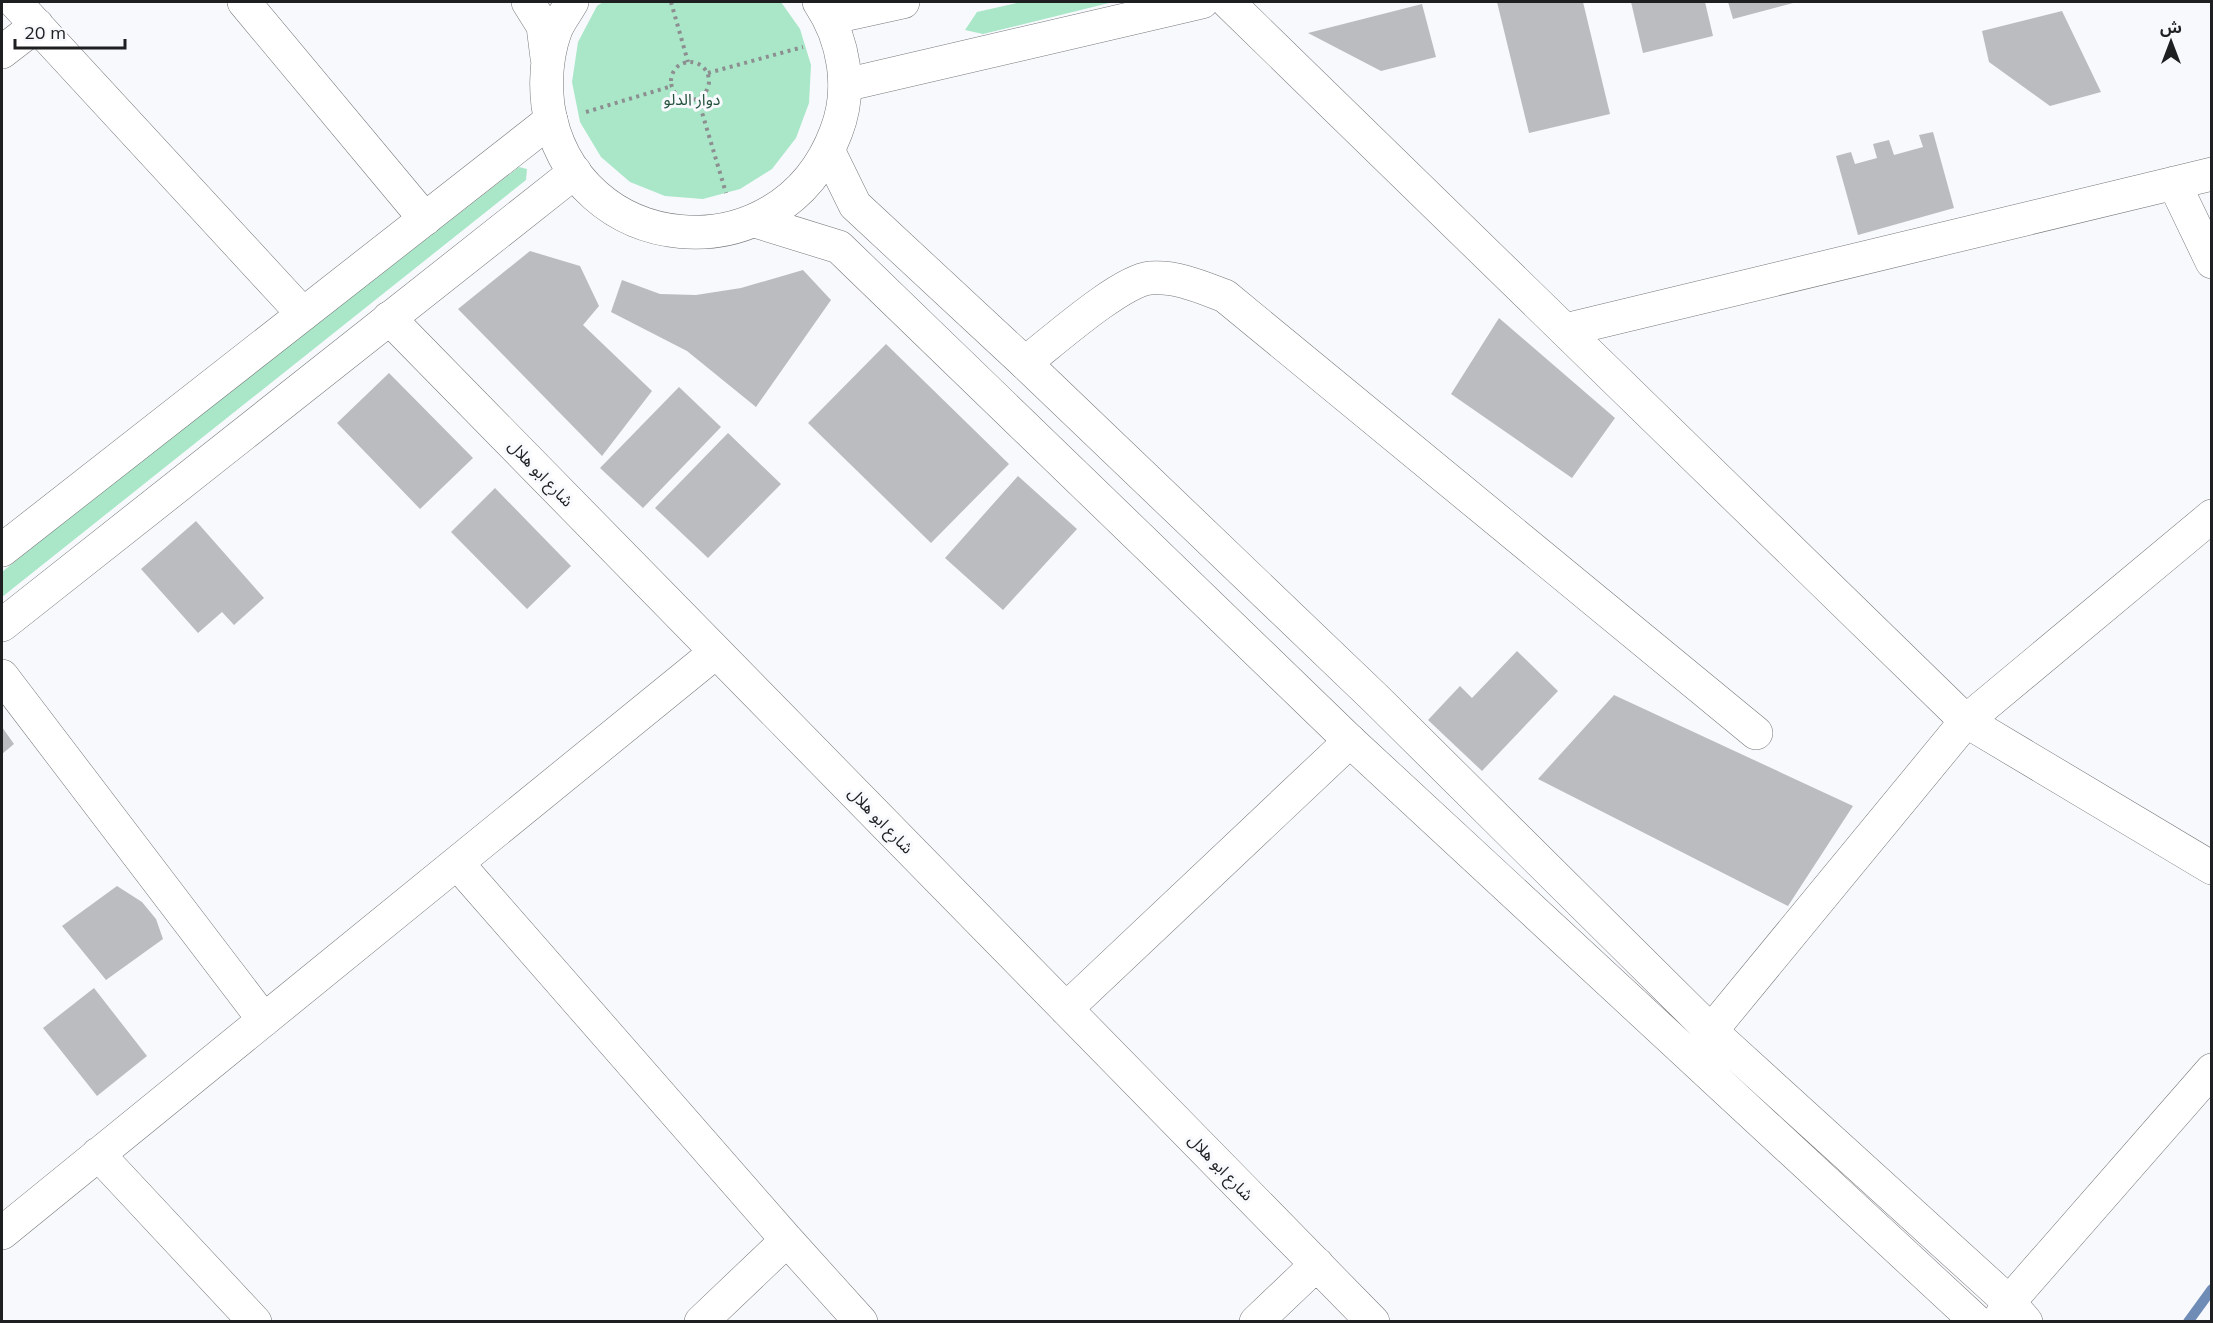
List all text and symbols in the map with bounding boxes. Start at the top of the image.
scale bar [15,12,124,50]
north arrow [2141,12,2201,72]
text: ش [2160,17,2182,37]
text: 20 m [24,21,66,44]
park label: دوار الدلو [664,89,720,109]
street label: شارع ابو هلال [502,435,578,513]
street label: شارع ابو هلال [842,782,918,860]
street label: شارع ابو هلال [1182,1129,1258,1207]

